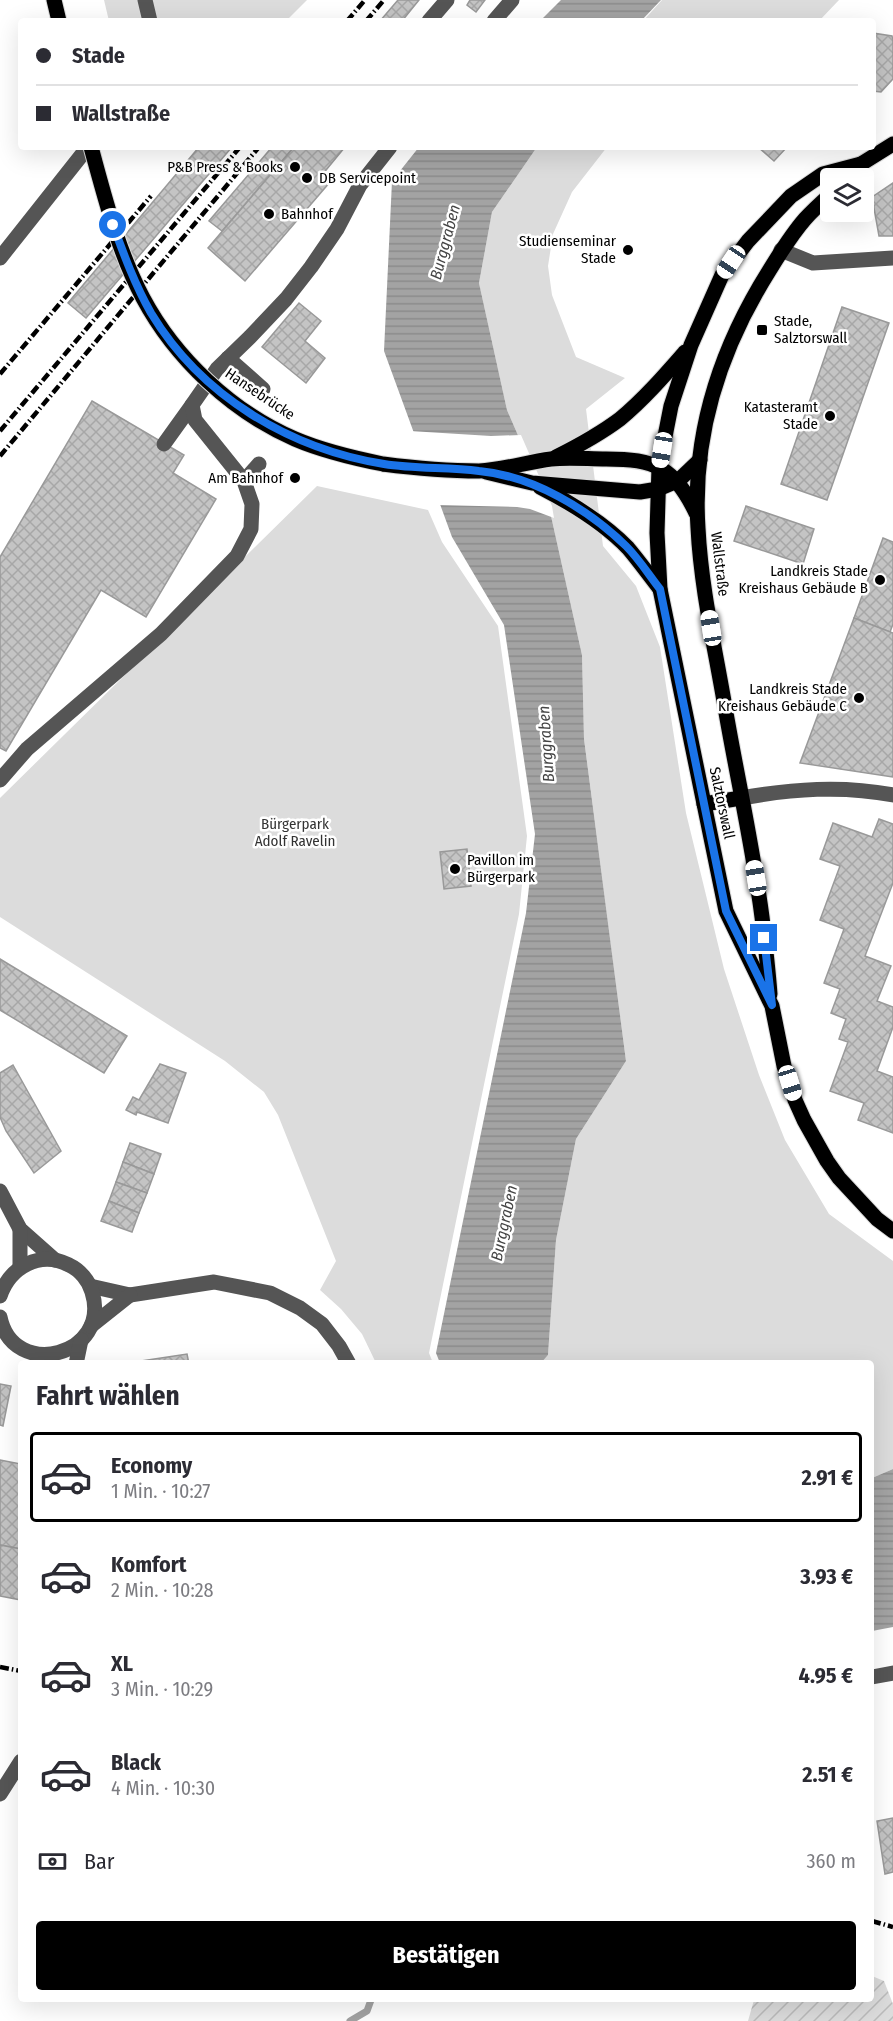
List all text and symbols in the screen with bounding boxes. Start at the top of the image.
text: Stade [72,42,125,69]
text: Wallstraße [72,100,170,127]
place label: P&B Press & Books [167,158,283,176]
marker: P&B Press & Books [288,160,302,174]
map controls [820,168,874,222]
button: layers [820,168,874,222]
place label: DB Servicepoint [319,169,416,187]
marker: DB Servicepoint [300,171,314,185]
water label: Burggraben [426,203,464,281]
place label: Bahnhof [281,205,334,223]
marker: Bahnhof [262,207,276,221]
route start [99,211,126,238]
place label: Studienseminar Stade [519,232,617,267]
car [713,242,749,282]
marker: Studienseminar Stade [621,243,635,257]
place label: Stade, Salztorswall [774,312,847,347]
marker: Stade, Salztorswall [755,323,769,337]
street label: Hansebrücke [222,364,298,424]
place label: Katasteramt Stade [744,398,818,433]
marker: Katasteramt Stade [823,409,837,423]
car [650,431,674,469]
place label: Am Bahnhof [208,469,284,487]
marker: Am Bahnhof [288,471,302,485]
street label: Wallstraße [707,531,733,597]
place label: Landkreis Stade Kreishaus Gebäude B [738,562,868,597]
marker: Landkreis Stade Kreishaus Gebäude B [873,573,887,587]
car [699,609,723,647]
place label: Landkreis Stade Kreishaus Gebäude C [718,680,847,715]
marker: Landkreis Stade Kreishaus Gebäude C [852,691,866,705]
water label: Burggraben [534,705,558,783]
street label: Salztorswall [706,765,738,841]
park label: Bürgerpark Adolf Ravelin [255,815,335,850]
place label: Pavillon im Bürgerpark [467,851,535,886]
car [744,859,768,897]
marker: Pavillon im Bürgerpark [448,862,462,876]
route end [750,924,777,951]
car [776,1063,804,1103]
water label: Burggraben [487,1184,521,1262]
text: Fahrt wählen [36,1380,180,1412]
icon: car [39,1450,93,1504]
text: Economy [111,1452,192,1479]
text: 2.91 € [802,1464,853,1491]
text: 1 Min. · 10:27 [111,1479,210,1503]
icon: car [39,1549,93,1603]
text: Komfort [111,1551,186,1578]
text: 3.93 € [800,1563,853,1590]
text: 2 Min. · 10:28 [111,1578,213,1602]
icon: car [39,1648,93,1702]
text: XL [111,1650,133,1677]
text: 4.95 € [799,1662,853,1689]
text: 3 Min. · 10:29 [111,1677,213,1701]
icon: car [39,1747,93,1801]
text: Black [111,1749,161,1776]
text: 2.51 € [802,1761,853,1788]
text: 4 Min. · 10:30 [111,1776,215,1800]
icon: cash [36,1845,69,1878]
text: Bar [84,1848,115,1875]
text: 360 m [807,1849,856,1873]
button: Bestätigen [36,1921,856,1990]

